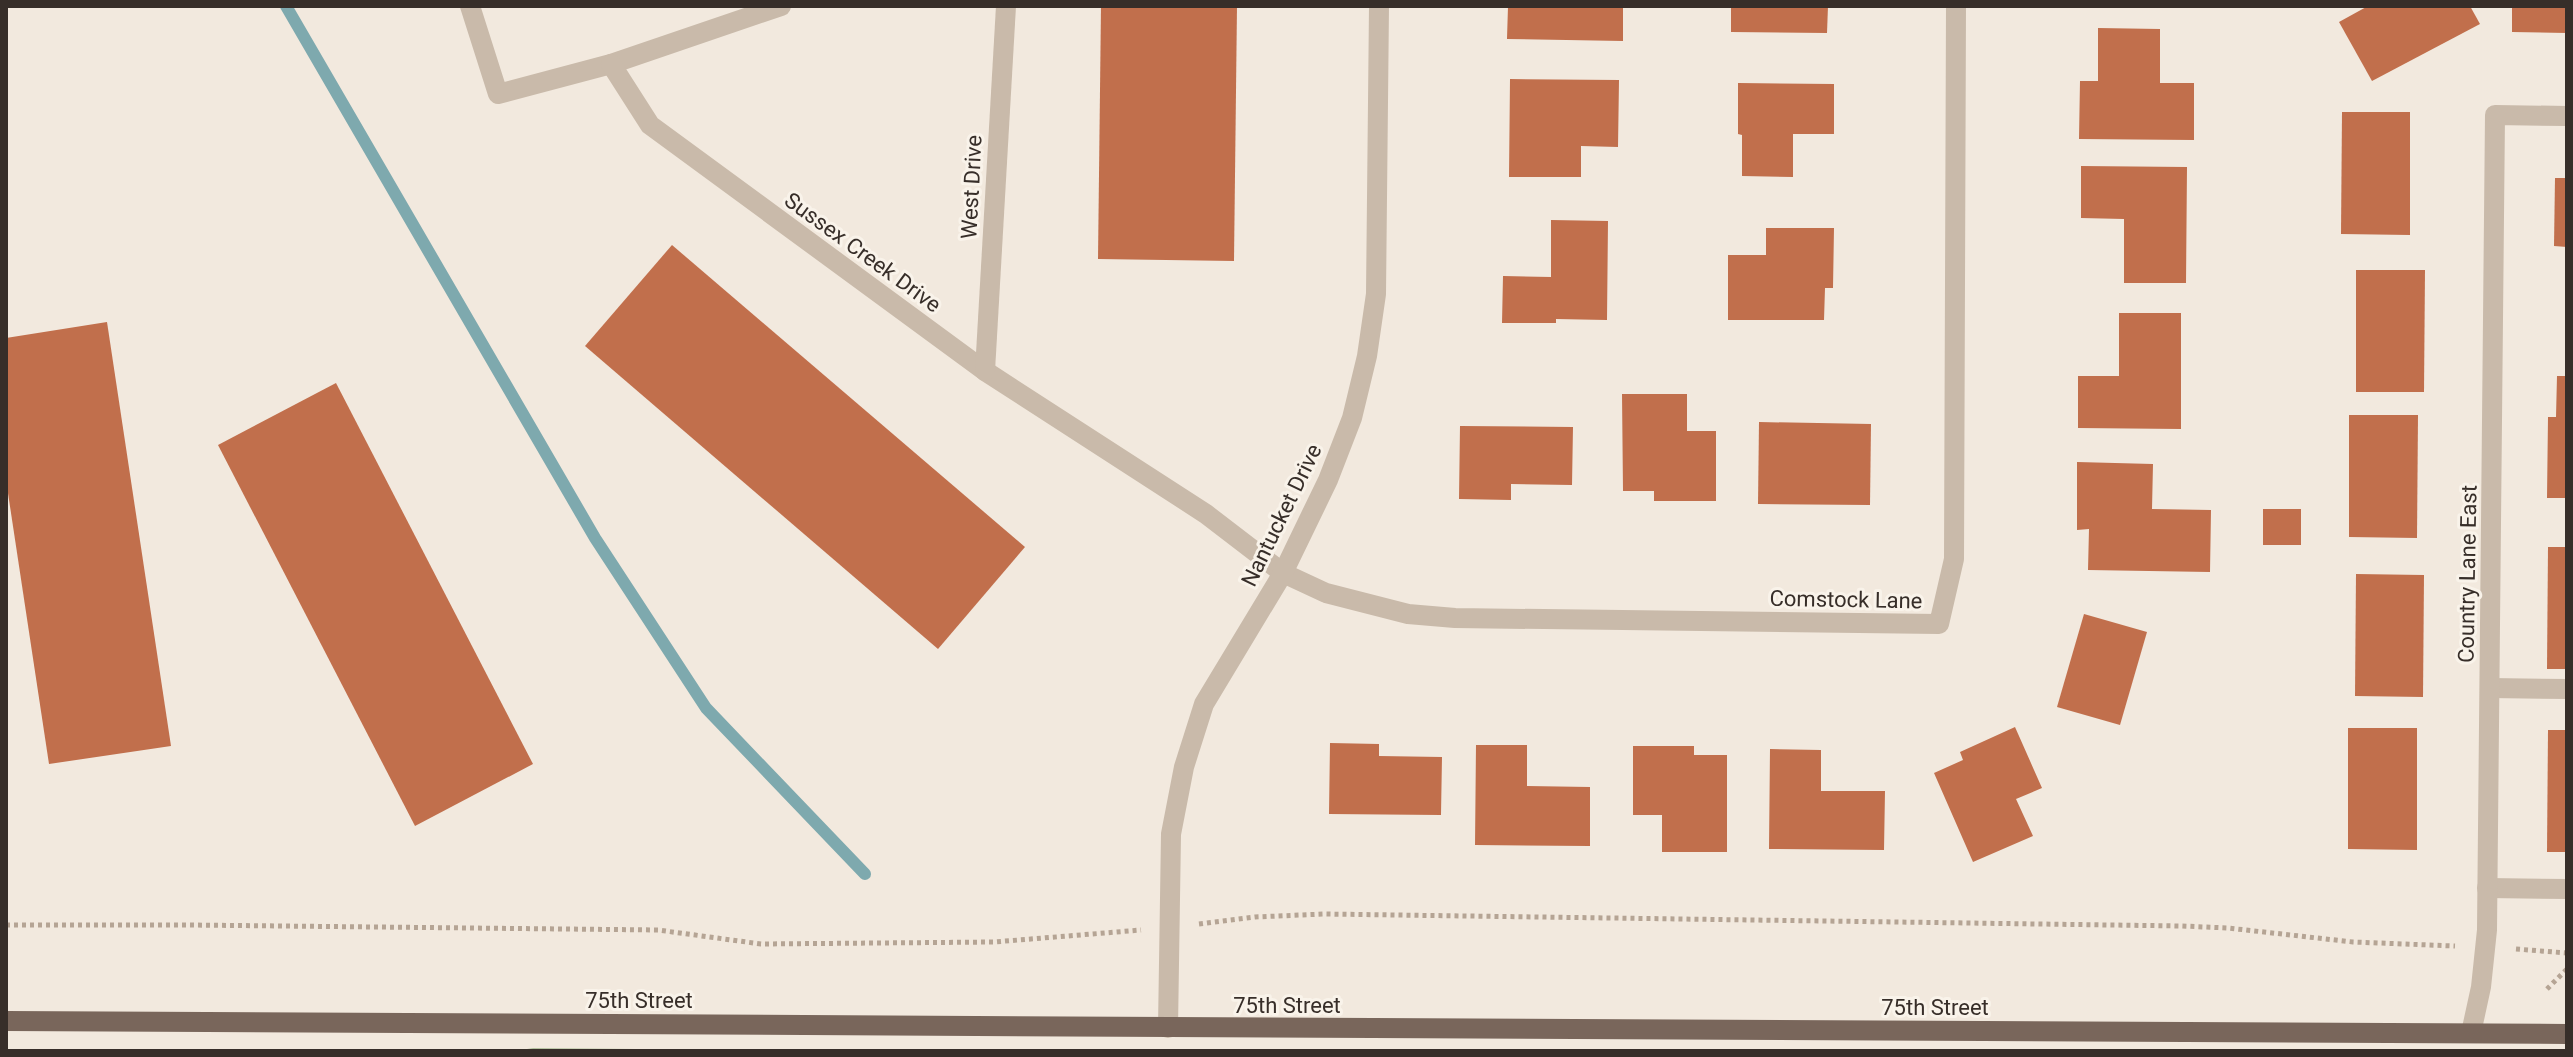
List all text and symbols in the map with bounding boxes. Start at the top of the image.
street label: West Drive [956,134,987,240]
street label: Sussex Creek Drive [780,187,946,317]
street label: Nantucket Drive [1236,440,1327,591]
street label: Country Lane East [2453,485,2482,663]
street label: Comstock Lane [1769,586,1923,613]
street label: 75th Street [585,988,693,1013]
street label: 75th Street [1233,993,1341,1018]
street label: 75th Street [1881,995,1989,1020]

